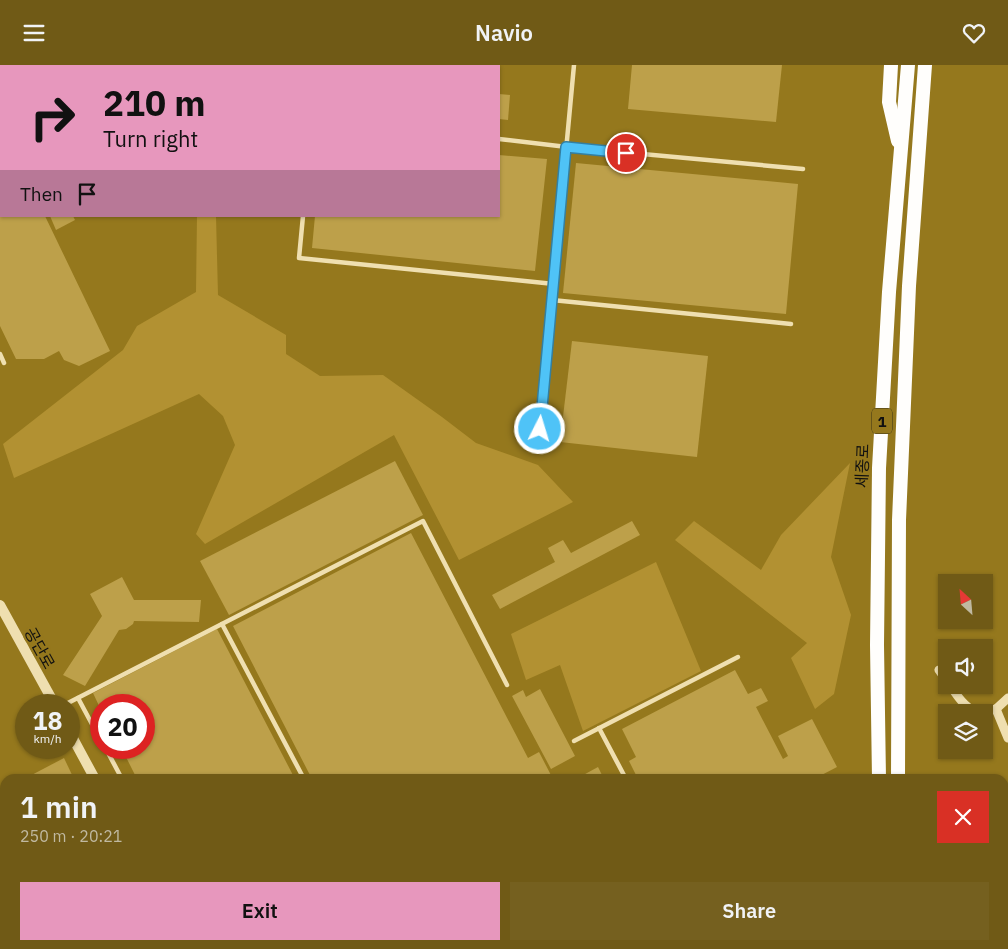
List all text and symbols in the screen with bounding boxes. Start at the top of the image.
text: Navio [475,18,533,47]
icon: menu [20,19,48,47]
icon: heart [960,19,988,47]
text: 210 m [103,80,206,126]
icon: right [20,85,85,150]
text: Turn right [103,124,198,153]
pin [605,132,647,174]
icon: arrive [612,139,640,167]
icon: arrive [73,180,101,208]
text: Then [20,182,63,206]
position arrow [513,402,565,454]
road number: 1 [872,409,892,433]
street label: 세종로 [851,443,873,488]
north arrow [938,574,992,629]
map controls [938,574,993,759]
street label: 공단로 [21,624,60,672]
button: sound [938,639,993,694]
speed limit sign: 20 [90,694,155,759]
text: 18 [32,704,63,737]
button: layers [938,704,993,759]
text: km/h [33,731,62,746]
text: 1 min [20,787,98,826]
button: close [937,791,989,843]
text: 250 m · 20:21 [20,826,122,846]
button: Exit [20,882,500,940]
button: Share [510,882,989,940]

